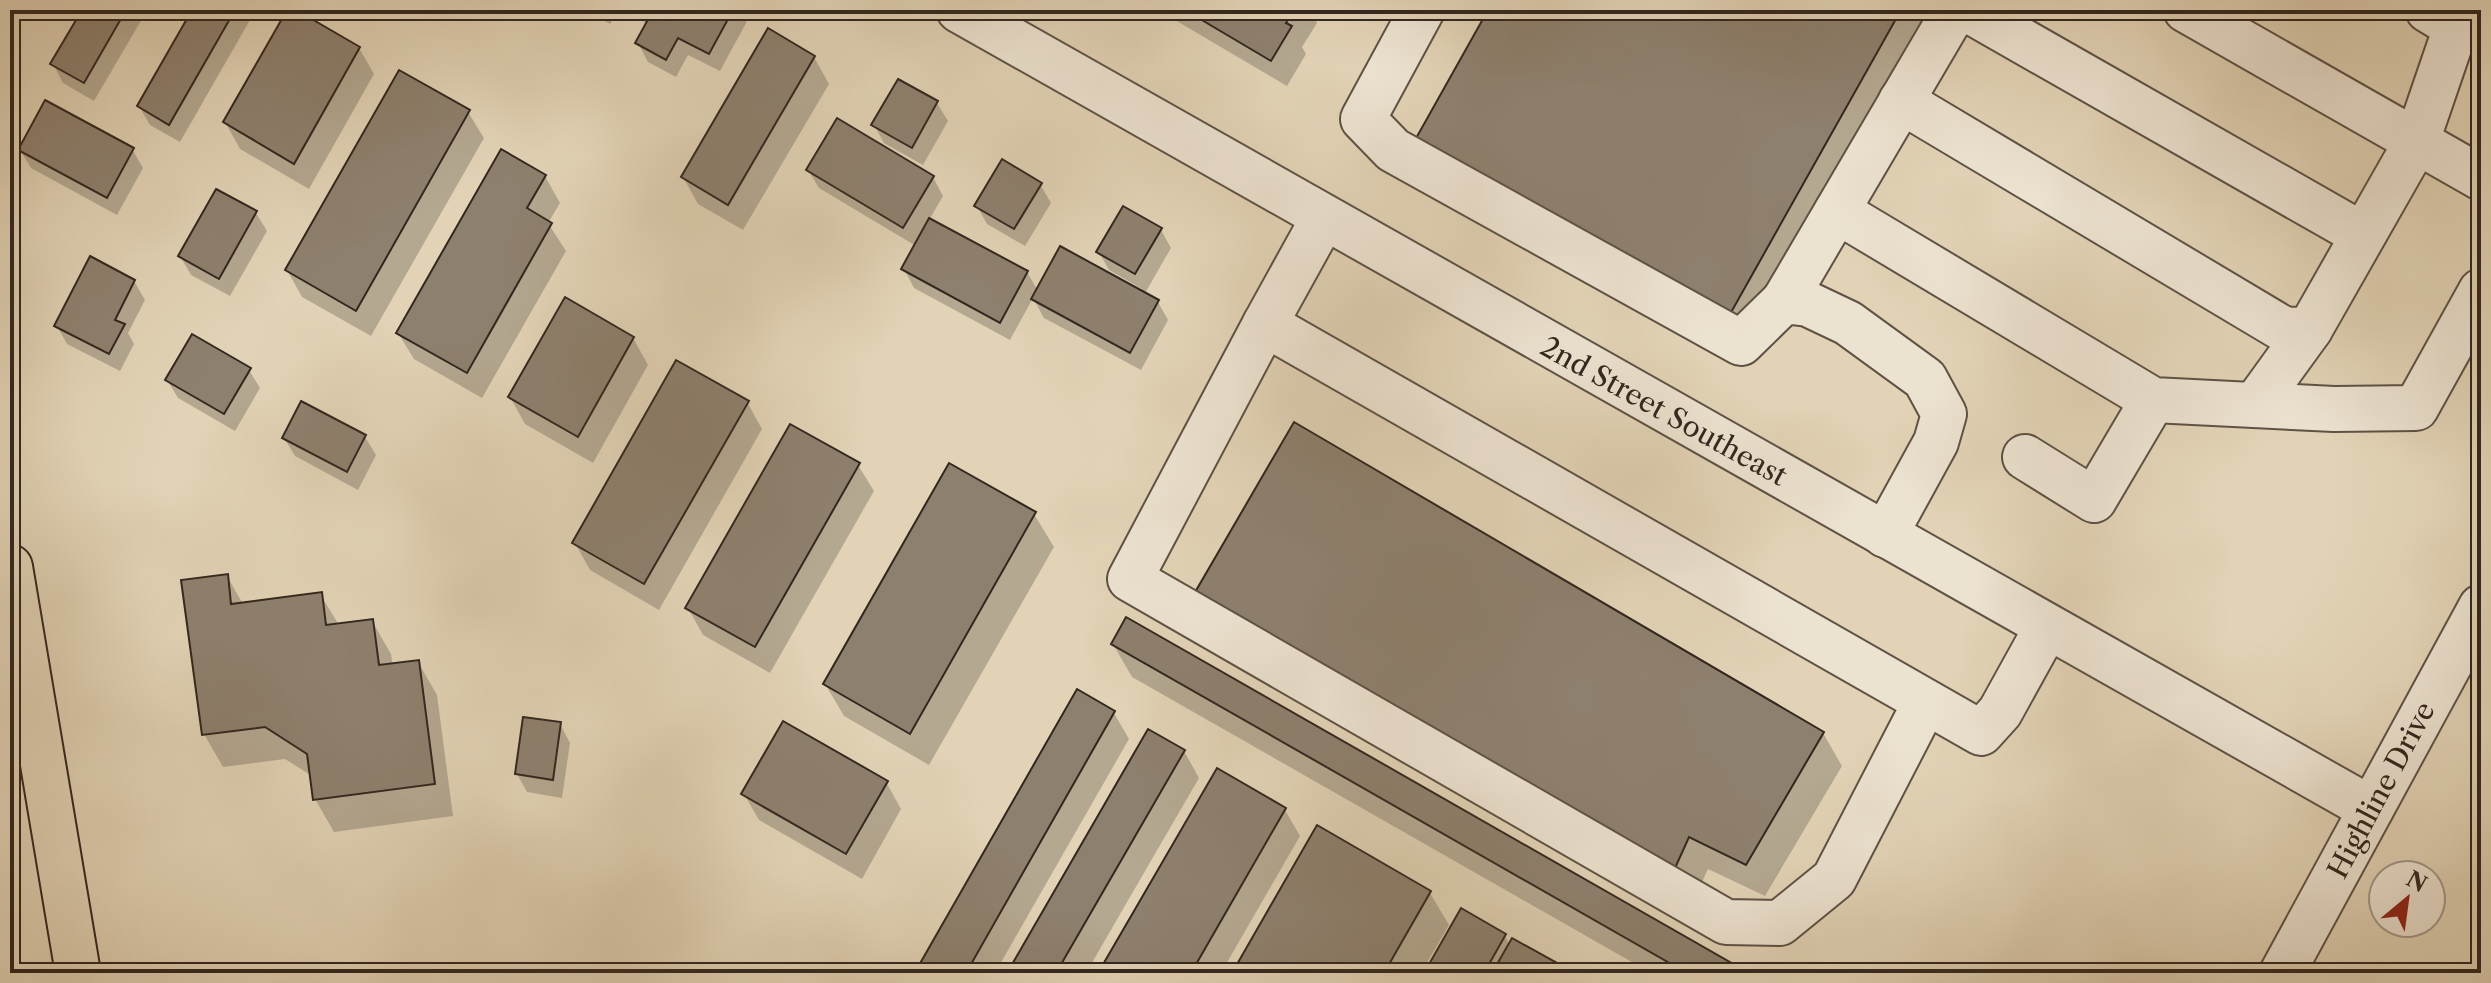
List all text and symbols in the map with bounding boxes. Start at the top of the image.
street label: 2nd Street Southeast [1535,329,1793,493]
street label: Highline Drive [2320,696,2442,884]
north arrow [2367,859,2447,939]
text: N [2402,866,2431,898]

